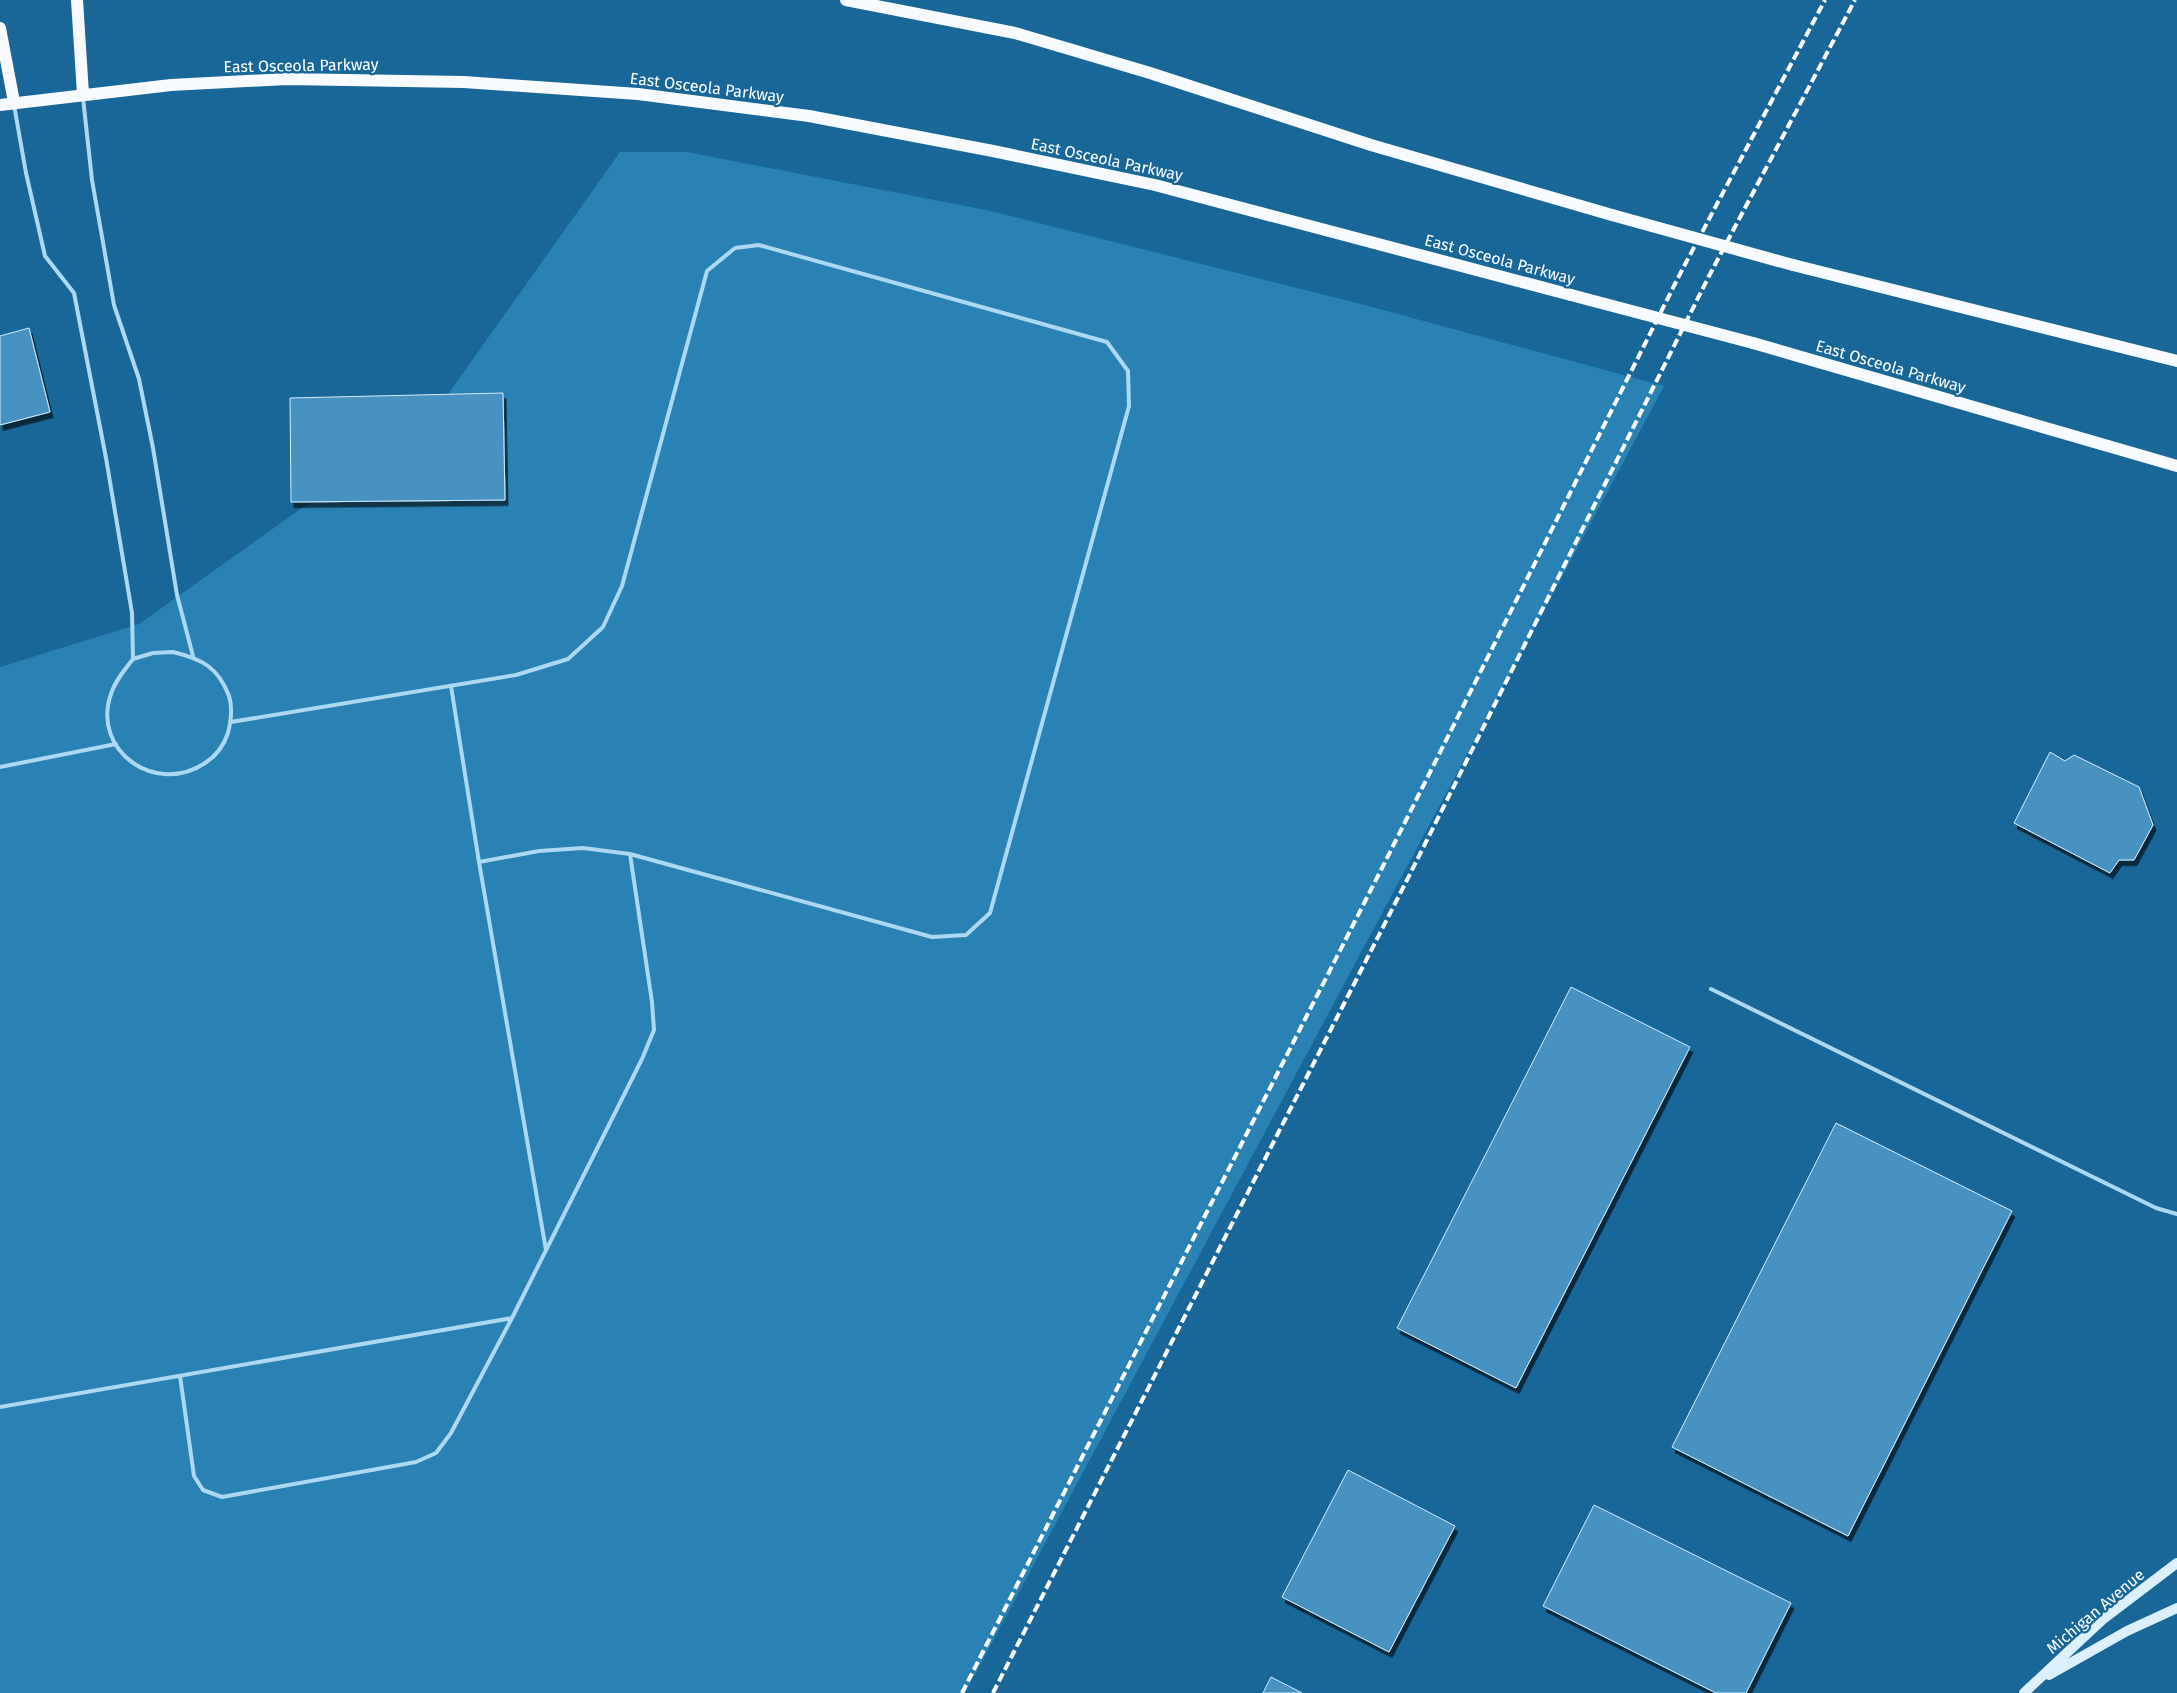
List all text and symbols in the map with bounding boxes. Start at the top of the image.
street label: East Osceola Parkway [223,55,379,76]
street label: East Osceola Parkway [629,69,785,106]
street label: East Osceola Parkway [1029,134,1185,185]
street label: East Osceola Parkway [1423,230,1577,289]
street label: East Osceola Parkway [1814,336,1968,397]
street label: Michigan Avenue [2043,1565,2148,1658]

